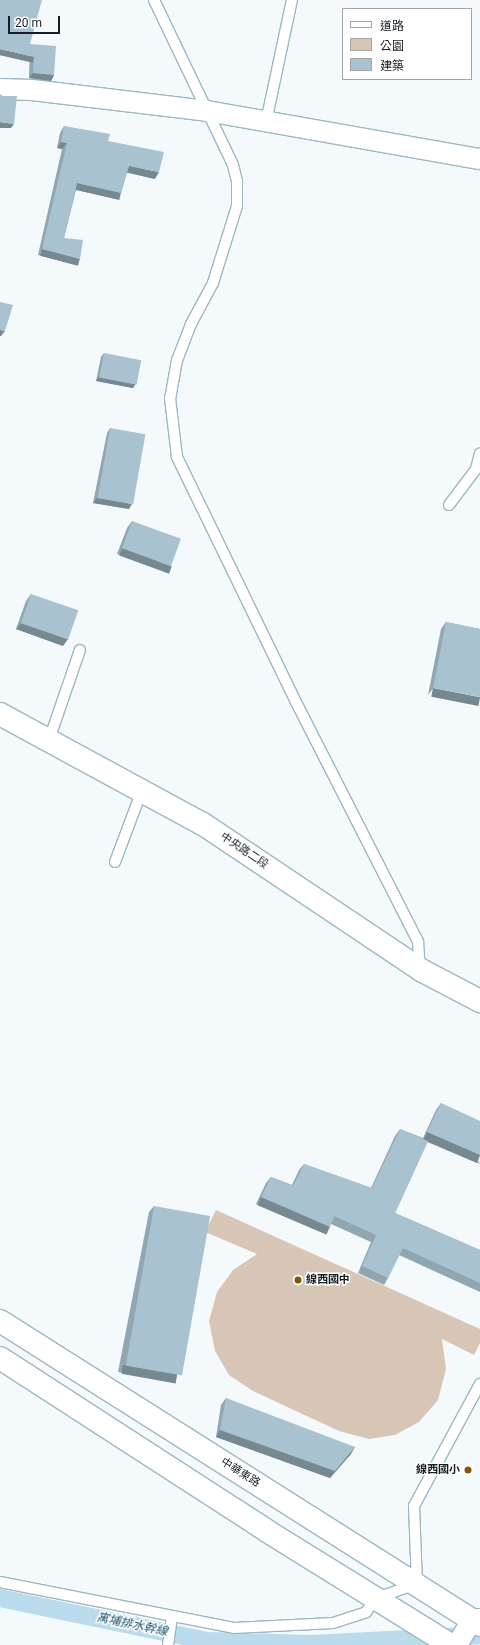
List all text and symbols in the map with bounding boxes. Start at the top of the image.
scale bar [10,8,62,34]
legend [342,8,472,80]
text: 20 m [15,16,42,30]
text: 道路 [380,19,404,33]
text: 公園 [380,39,404,53]
text: 建築 [380,59,404,73]
street label: 中央路二段 [218,830,270,872]
place label: 線西國中 [306,1273,350,1287]
marker: 線西國中 [293,1275,303,1285]
street label: 中華東路 [218,1456,262,1490]
place label: 線西國小 [416,1463,460,1477]
marker: 線西國小 [463,1465,473,1475]
water label: 寓埔排水幹線 [95,1610,169,1640]

